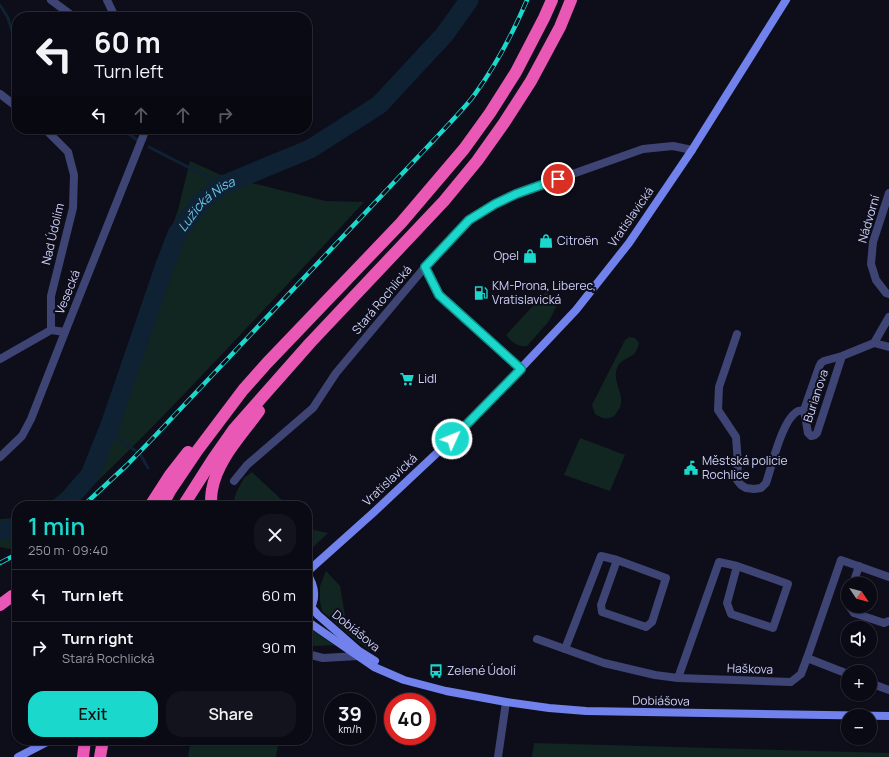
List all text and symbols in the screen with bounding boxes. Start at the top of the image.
text: 60 m [94,23,161,61]
icon: left [28,28,80,80]
text: Turn left [94,59,164,83]
icon: left [88,104,110,126]
icon: ahead [130,104,152,126]
icon: ahead [172,104,194,126]
icon: right [214,104,236,126]
pin [541,162,575,196]
icon: arrive [547,168,569,190]
water label: Lužická Nisa [173,172,238,235]
street label: Vratislavická [604,183,657,250]
street label: Nádvorní [854,193,884,245]
street label: Nad Údolím [37,201,68,266]
place label: Citroën [557,232,598,249]
shop icon: Citroën [538,233,554,249]
place label: Opel [493,247,519,264]
shop icon: Opel [522,248,538,264]
street label: Stará Rochlická [348,262,416,338]
street label: Vesecká [51,267,84,316]
place label: KM-Prona, Liberec, Vratislavická [492,277,596,308]
fuel station icon: KM-Prona, Liberec, Vratislavická [473,285,489,301]
street label: Burianova [799,367,832,424]
place label: Lidl [418,370,437,387]
supermarket icon: Lidl [399,371,415,387]
position arrow [431,418,473,460]
street label: Vratislavická [359,450,421,509]
place label: Městská policie Rochlice [702,452,788,483]
public building icon: Městská policie Rochlice [683,460,699,476]
text: 1 min [28,509,85,542]
button: close [254,514,296,556]
text: 250 m · 09:40 [28,541,108,559]
north arrow [841,577,877,613]
map controls [841,577,877,745]
icon: left [28,585,50,607]
text: Turn left [62,585,124,606]
text: 60 m [262,585,296,606]
street label: Dobiášova [329,606,384,655]
button: sound [841,621,877,657]
text: Turn right [62,628,133,649]
icon: right [28,637,50,659]
text: 90 m [262,637,296,658]
text: Stará Rochlická [62,649,154,667]
street label: Haškova [727,659,773,678]
place label: Zelené Údolí [447,662,516,679]
bus stop icon: Zelené Údolí [428,663,444,679]
button: + [841,665,877,701]
button: Exit [28,691,158,737]
button: Share [166,691,296,737]
street label: Dobiášova [632,692,690,709]
speed limit sign: 40 [384,693,436,745]
text: 39 [338,700,362,727]
button: − [841,709,877,745]
text: km/h [338,722,362,736]

